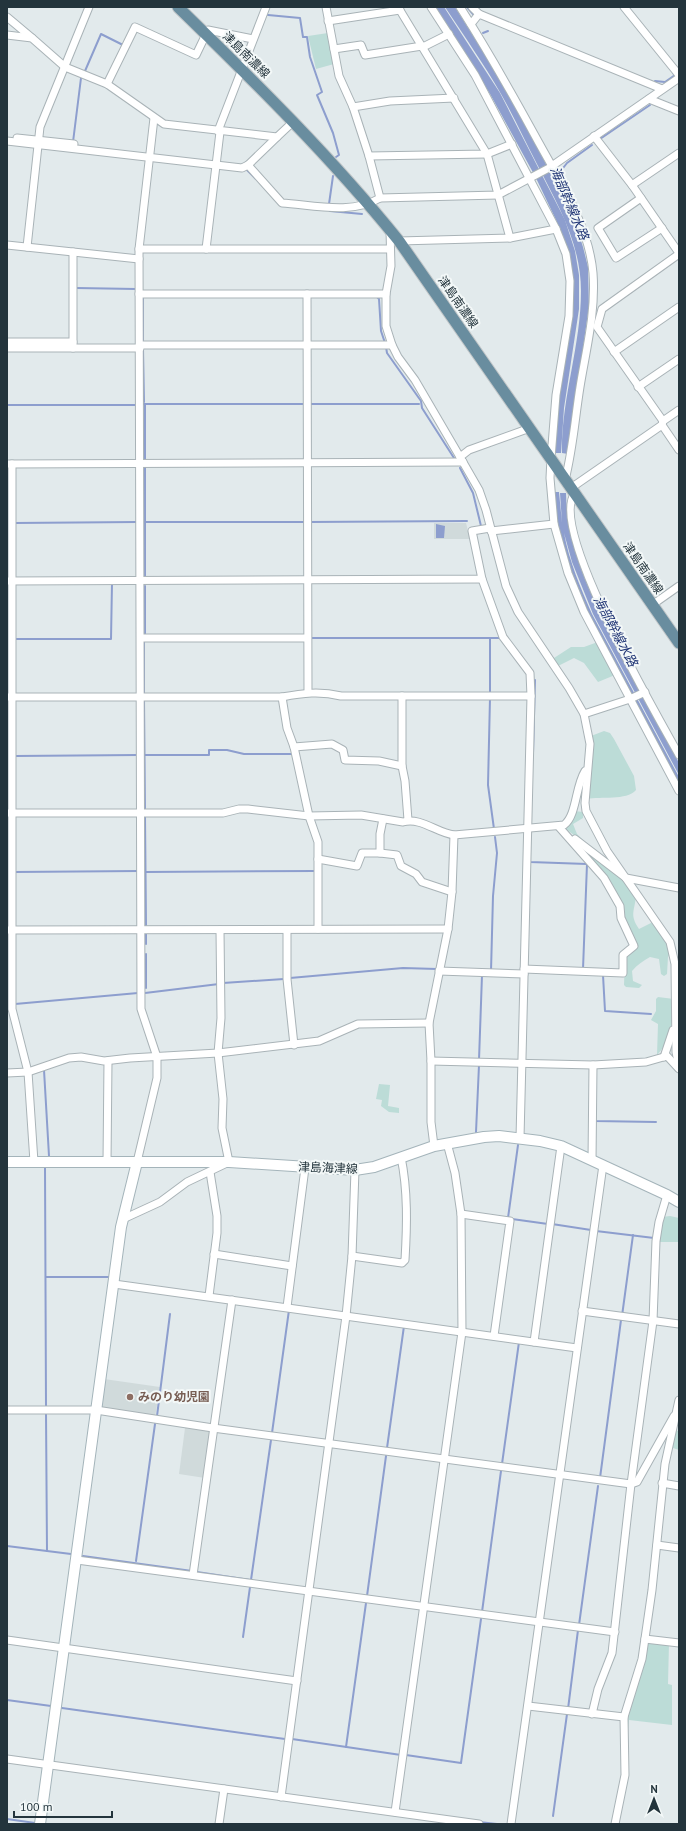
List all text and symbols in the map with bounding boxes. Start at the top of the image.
street label: 津島南濃線 [220,28,273,81]
water label: 海部幹線水路 [546,164,593,243]
street label: 津島南濃線 [435,273,482,331]
street label: 津島南濃線 [620,539,667,597]
water label: 海部幹線水路 [590,593,642,671]
street label: 津島海津線 [298,1159,358,1176]
place label: みのり幼児園 [138,1389,210,1404]
marker: みのり幼児園 [125,1392,135,1402]
north arrow [634,1779,674,1819]
text: N [650,1782,658,1796]
scale bar [14,1793,112,1819]
text: 100 m [20,1799,53,1814]

